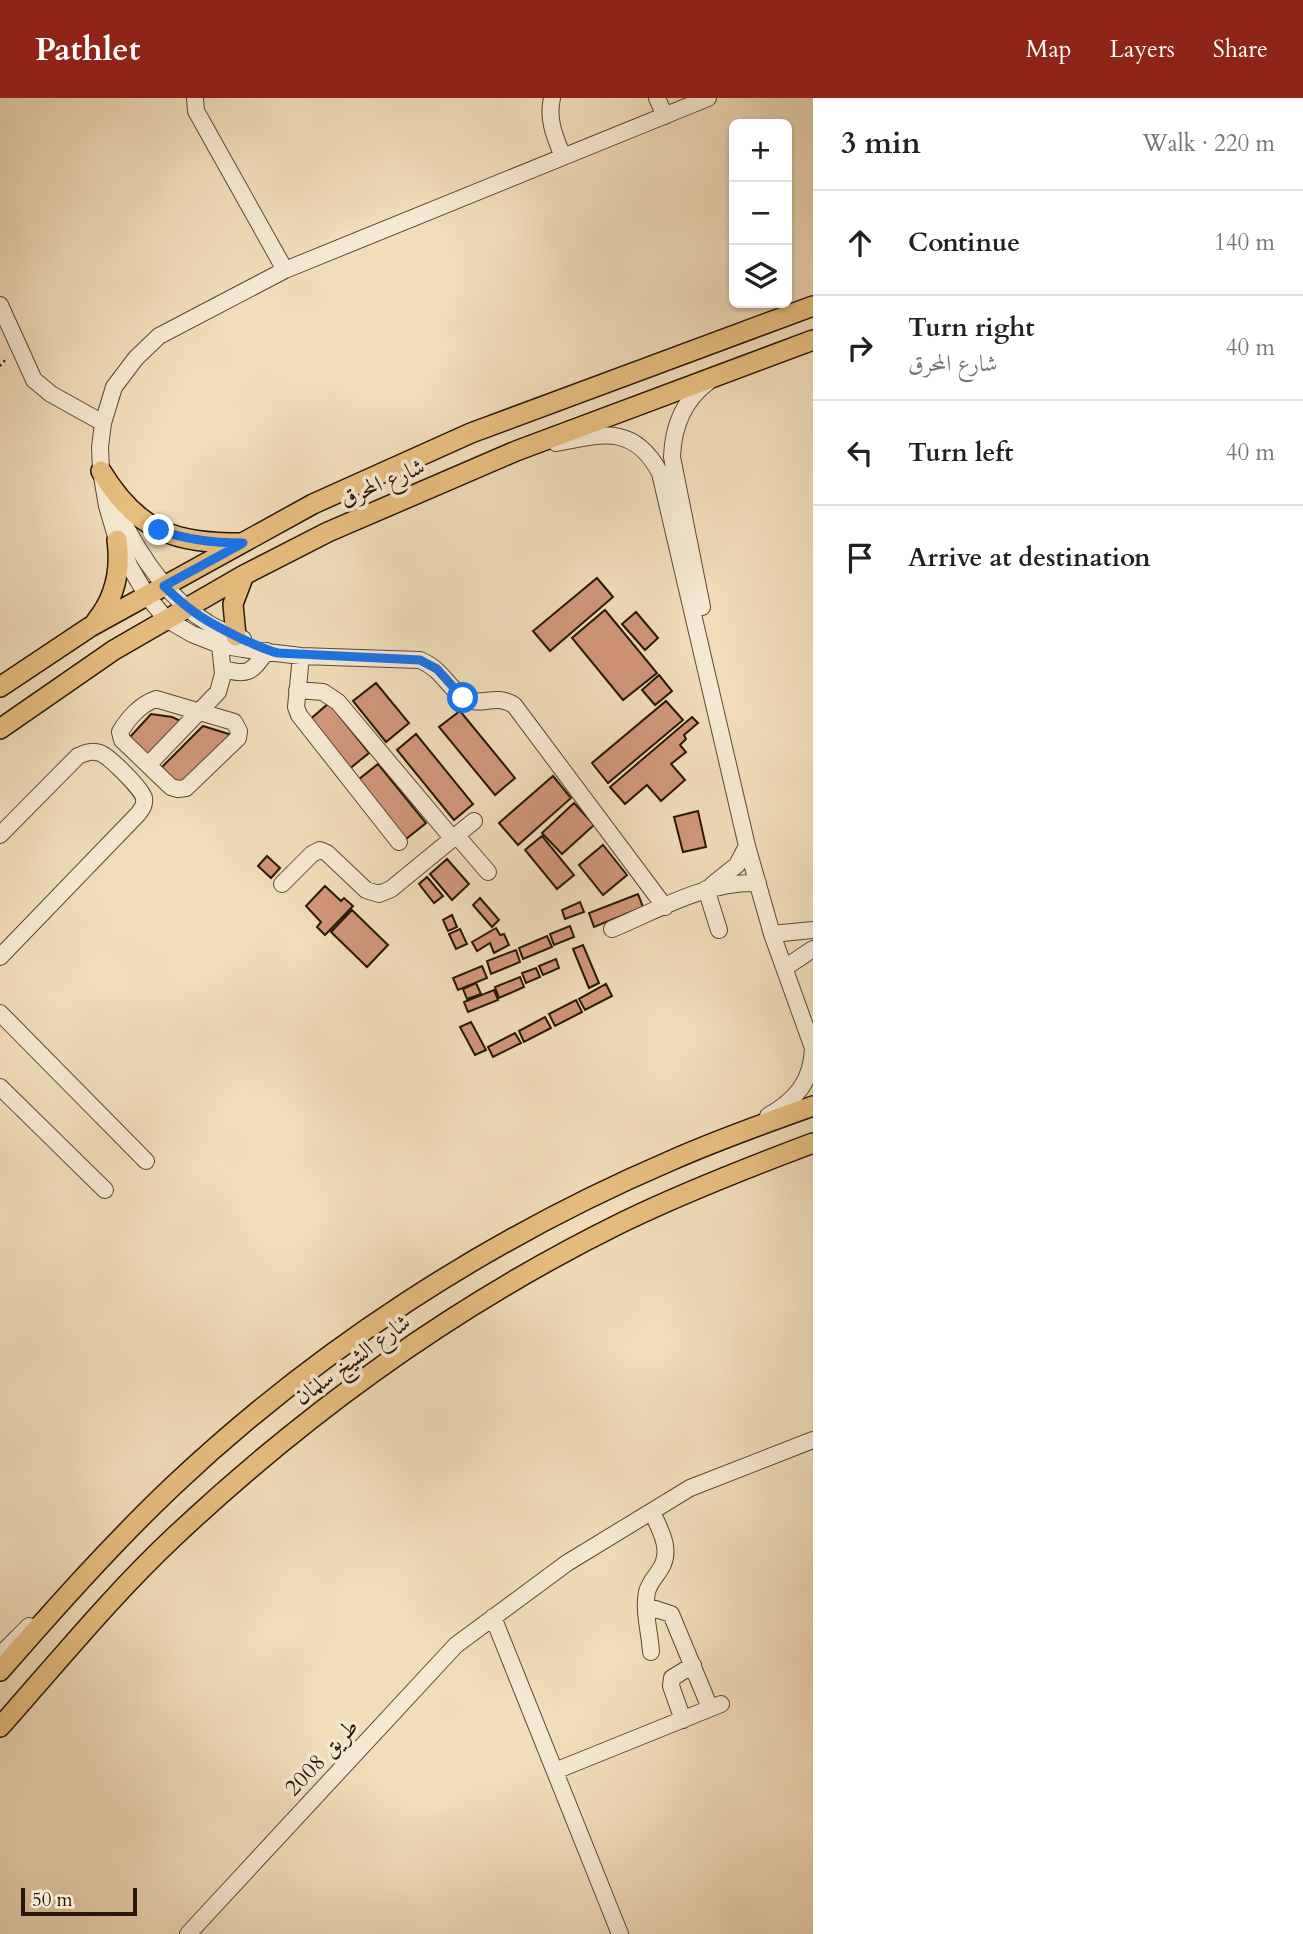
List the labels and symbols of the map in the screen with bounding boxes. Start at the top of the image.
street label: شارع المحرق [335,451,431,518]
route end [143,514,174,545]
route start [447,682,478,713]
street label: شارع الشيخ سلمان [288,1307,420,1416]
street label: طريق 2008 [278,1712,365,1803]
scale bar [21,1885,136,1917]

